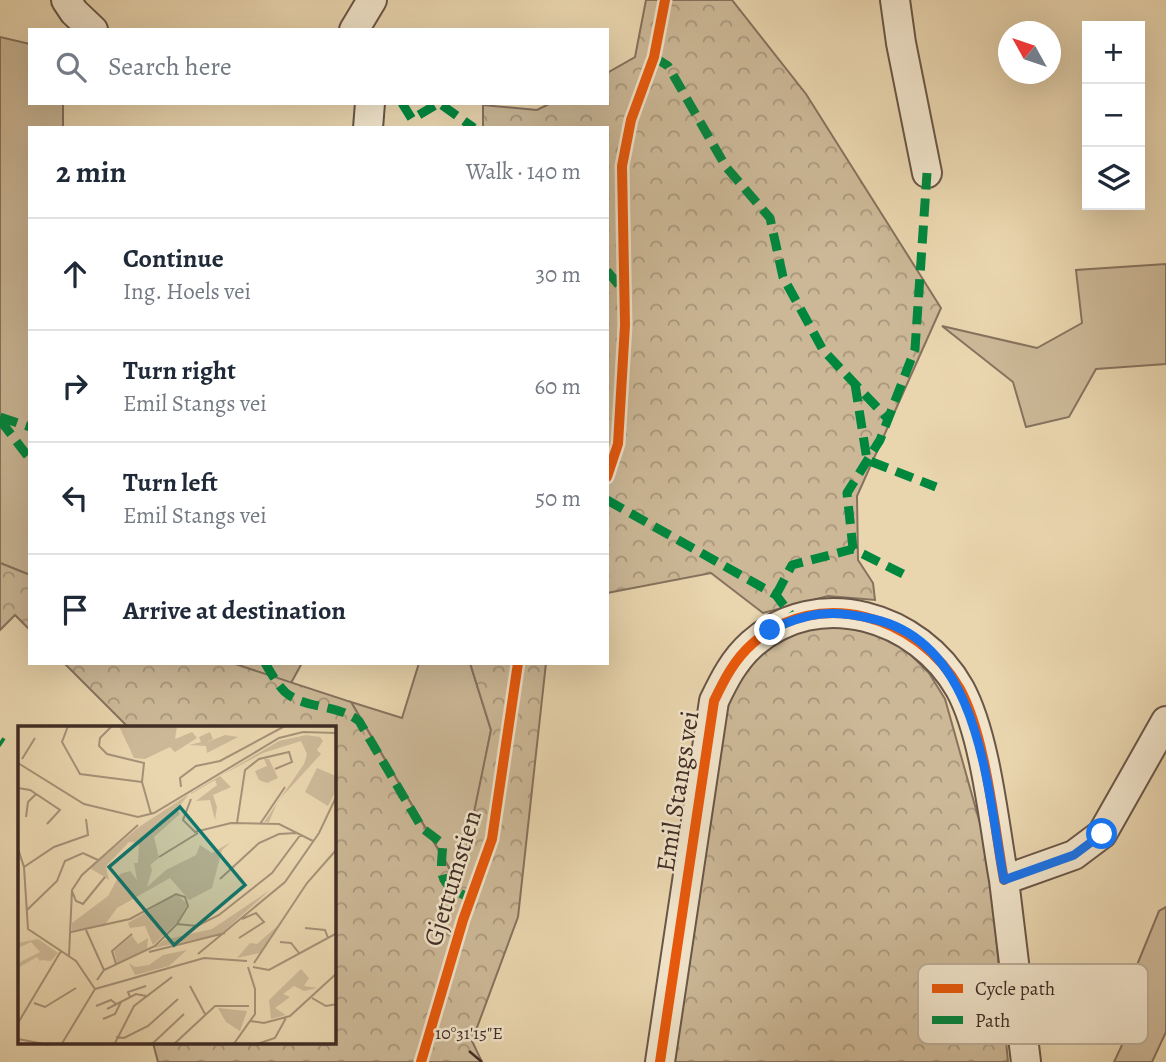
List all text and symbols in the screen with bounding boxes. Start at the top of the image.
north arrow [998,21,1061,84]
map controls [1082,21,1145,210]
button: + [1082,21,1145,84]
search box [28,28,609,105]
icon: search [52,48,90,86]
text: Search here [108,49,232,84]
button: − [1082,84,1145,147]
button: layers [1082,147,1145,210]
text: 2 min [56,152,126,192]
text: Walk · 140 m [466,156,581,187]
text: Continue [123,241,224,276]
icon: ahead [56,255,94,293]
text: 30 m [535,259,581,290]
text: Ing. Hoels vei [123,276,251,307]
text: Turn right [123,353,236,388]
icon: right [56,367,94,405]
text: 60 m [534,371,581,402]
text: Emil Stangs vei [123,388,267,419]
text: Turn left [123,465,218,500]
icon: left [56,479,94,517]
text: 50 m [535,483,581,514]
text: Emil Stangs vei [123,500,267,531]
icon: arrive [56,591,94,629]
text: Arrive at destination [123,593,346,628]
route end [754,614,785,645]
street label: Emil Stangs vei [647,708,707,874]
inset map [18,726,336,1044]
street label: Gjettumstien [415,806,490,950]
route start [1086,818,1117,849]
legend [918,964,1148,1044]
text: Cycle path [975,976,1055,1002]
text: Path [975,1008,1010,1034]
text: 10°31'15"E [435,1021,503,1045]

